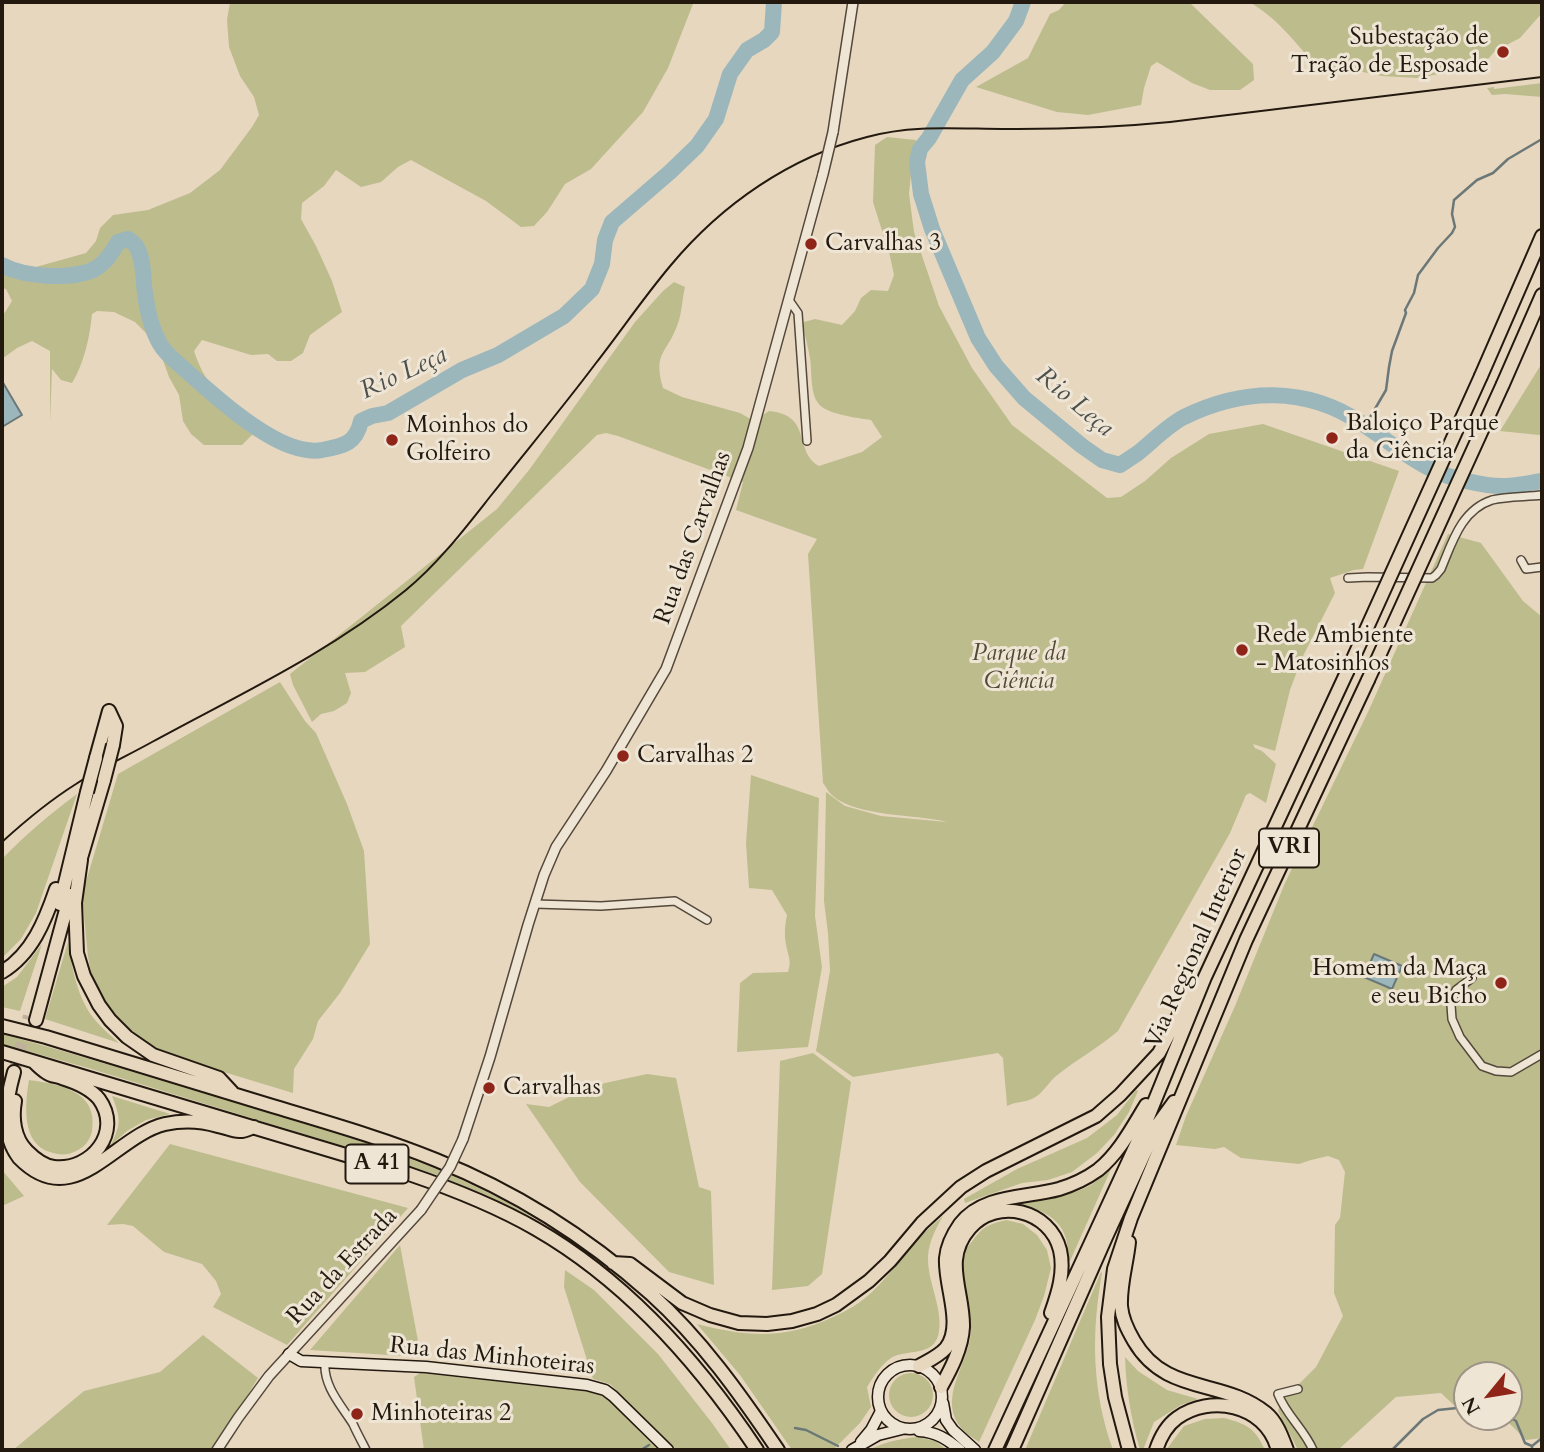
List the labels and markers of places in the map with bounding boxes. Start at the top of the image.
place label: Subestação de Tração de Esposade [1291,24,1489,80]
marker: Subestação de Tração de Esposade [1495,44,1511,60]
place label: Carvalhas 3 [825,230,941,258]
marker: Carvalhas 3 [803,236,819,252]
place label: Baloiço Parque da Ciência [1346,410,1499,466]
place label: Moinhos do Golfeiro [406,412,528,468]
marker: Baloiço Parque da Ciência [1324,430,1340,446]
marker: Moinhos do Golfeiro [384,432,400,448]
place label: Rede Ambiente - Matosinhos [1256,622,1414,678]
marker: Rede Ambiente - Matosinhos [1234,642,1250,658]
place label: Carvalhas 2 [637,742,753,770]
marker: Carvalhas 2 [615,748,631,764]
place label: Homem da Maça e seu Bicho [1312,955,1487,1011]
marker: Homem da Maça e seu Bicho [1493,975,1509,991]
place label: Carvalhas [503,1074,601,1102]
marker: Carvalhas [481,1080,497,1096]
place label: Minhoteiras 2 [371,1400,511,1428]
marker: Minhoteiras 2 [349,1406,365,1422]

